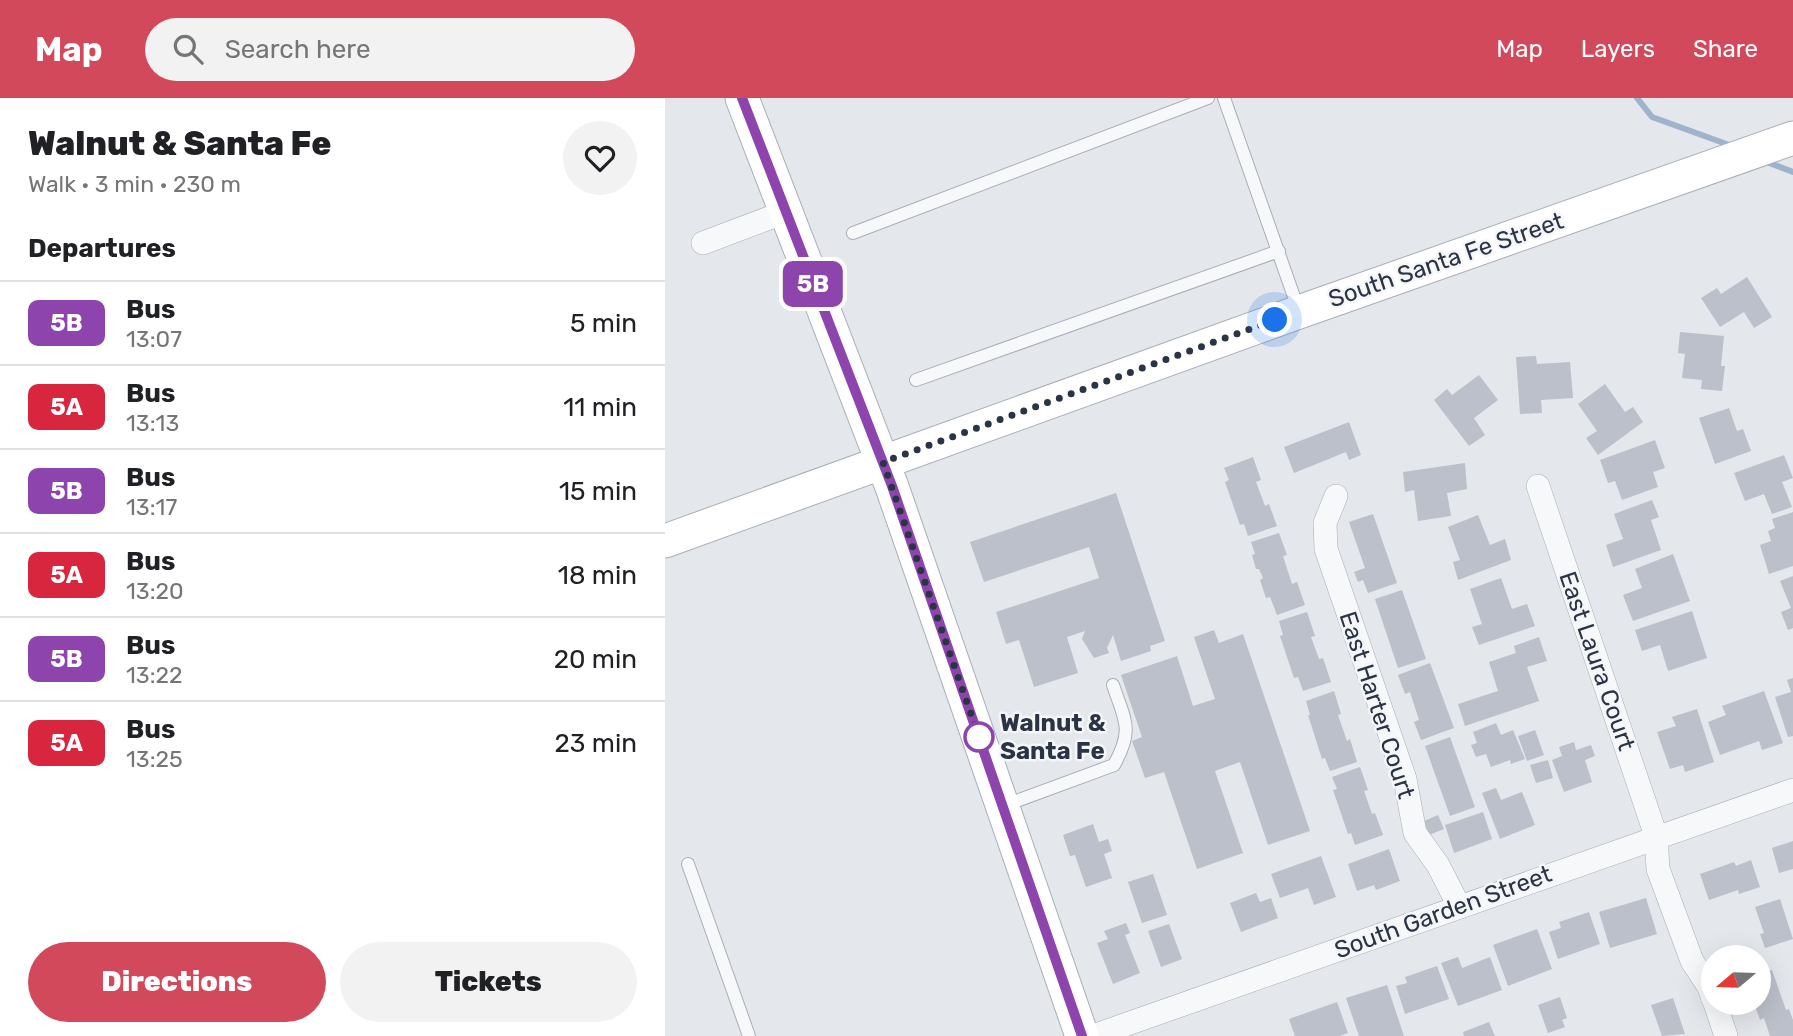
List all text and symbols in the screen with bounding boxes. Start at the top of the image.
search box [145,18,635,81]
text: Map [35,30,103,69]
icon: search [169,30,207,68]
text: Search here [225,34,370,65]
text: Map [1496,35,1543,63]
text: Layers [1581,35,1655,63]
text: Share [1693,35,1758,63]
button: heart [563,121,637,195]
text: Walnut & Santa Fe [28,124,331,163]
text: Walk · 3 min · 230 m [28,170,241,198]
street label: South Santa Fe Street [1325,207,1567,313]
text: Departures [28,233,176,264]
line badge: 5B [781,261,845,307]
text: 5B [797,270,829,298]
text: Bus [126,294,175,325]
your location [1257,302,1292,337]
text: 5 min [570,308,637,339]
text: 5B [50,309,83,337]
text: 13:07 [126,325,182,353]
text: Bus [126,378,175,409]
text: 11 min [563,392,637,423]
text: 5A [50,393,83,421]
text: 13:13 [126,409,179,437]
text: Bus [126,462,175,493]
text: 15 min [559,476,637,507]
text: 5B [50,477,83,505]
text: 13:17 [126,493,177,521]
text: Bus [126,546,175,577]
text: 18 min [558,560,637,591]
text: 5A [50,561,83,589]
street label: East Laura Court [1553,568,1641,754]
text: 13:20 [126,577,184,605]
street label: East Harter Court [1334,608,1420,802]
text: Bus [126,630,175,661]
text: 20 min [554,644,637,675]
text: 5B [50,645,83,673]
text: 13:22 [126,661,183,689]
place label: Walnut & Santa Fe [1000,709,1106,765]
text: Bus [126,714,175,745]
marker: Walnut & Santa Fe [964,722,994,752]
text: 23 min [555,728,637,759]
text: 5A [50,729,83,757]
text: 13:25 [126,745,183,773]
street label: South Garden Street [1331,860,1555,964]
button: Directions [28,942,326,1022]
button: Tickets [340,942,637,1022]
north arrow [1701,945,1771,1015]
map controls [1701,945,1771,1015]

